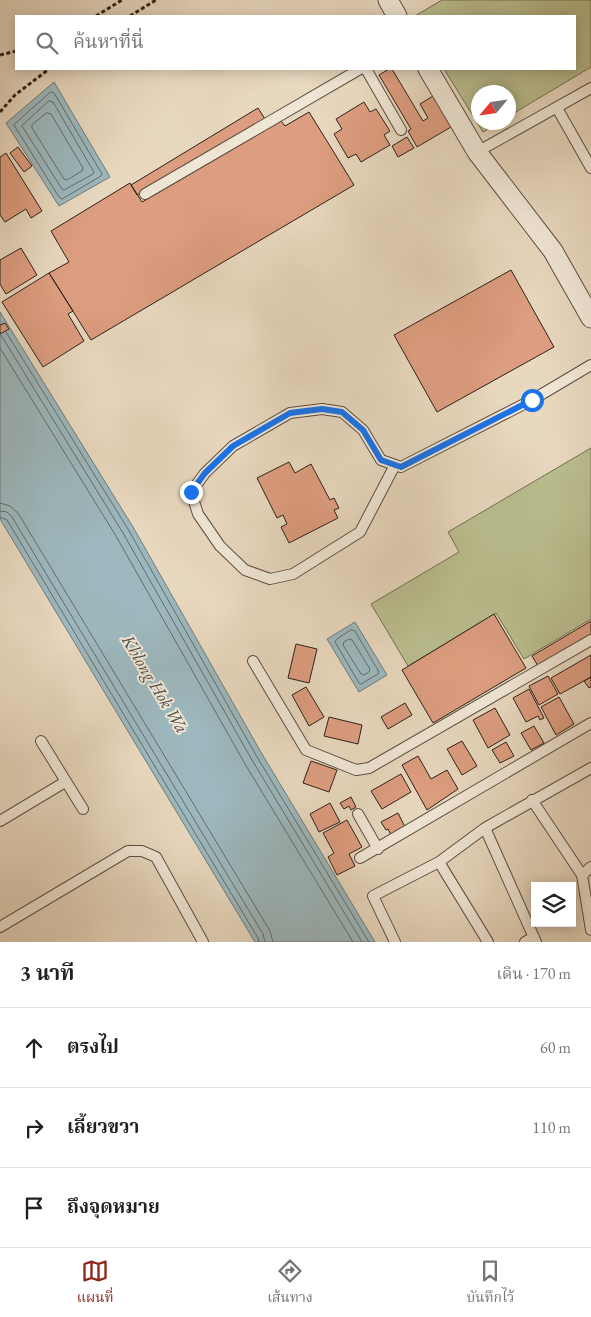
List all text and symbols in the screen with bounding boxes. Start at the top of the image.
search box [15,15,576,70]
icon: search [33,29,61,57]
text: ค้นหาที่นี่ [73,29,144,54]
north arrow [471,85,516,130]
route start [521,389,544,412]
route end [180,481,203,504]
water label: Khlong Hok Wa [116,629,194,738]
map controls [531,882,576,927]
button: layers [531,882,576,927]
text: 3 นาที [20,959,74,986]
text: เดิน · 170 m [496,963,571,984]
icon: ahead [20,1034,48,1062]
text: ตรงไป [67,1034,119,1059]
text: 60 m [540,1037,571,1058]
icon: right [20,1114,48,1142]
text: เลี้ยวขวา [67,1114,139,1139]
text: 110 m [532,1117,571,1138]
icon: arrive [20,1194,48,1222]
text: ถึงจุดหมาย [67,1194,160,1219]
tab: แผนที่ [77,1257,114,1309]
tab: เส้นทาง [267,1257,313,1309]
tab: บันทึกไว้ [466,1257,514,1309]

